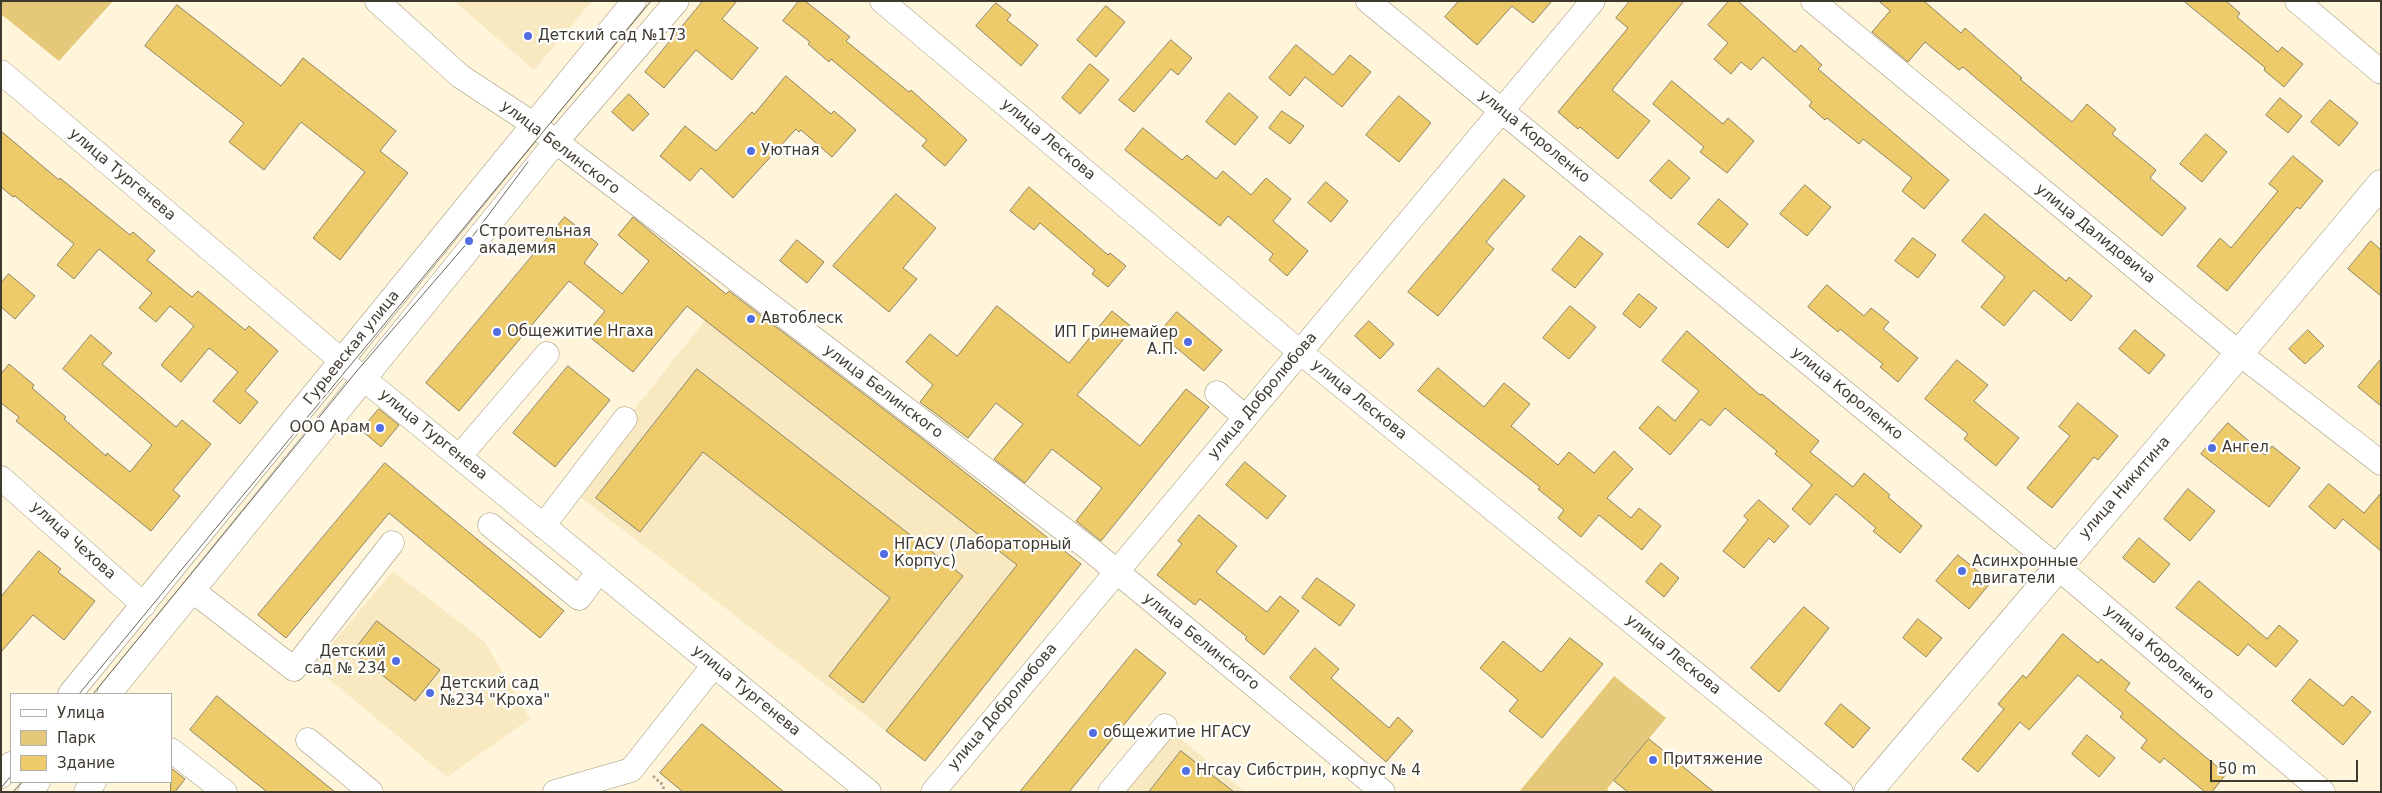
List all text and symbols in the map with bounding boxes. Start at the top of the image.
place label: Детский сад №173 [538,27,686,45]
marker: Детский сад №173 [522,30,534,42]
street label: улица Короленко [1475,87,1593,187]
street label: улица Лескова [997,95,1099,185]
street label: улица Белинского [497,97,623,199]
street label: улица Тургенева [65,125,179,225]
place label: Уютная [761,142,820,160]
marker: Уютная [745,145,757,157]
street label: улица Далидовича [2032,180,2158,288]
place label: Строительная академия [479,223,591,258]
marker: Строительная академия [463,235,475,247]
street label: Гурьевская улица [300,287,404,409]
place label: Автоблеск [761,310,843,328]
marker: Автоблеск [745,313,757,325]
place label: Общежитие Нгаха [507,323,654,341]
place label: ИП Гринемайер А.П. [1054,324,1178,359]
marker: Общежитие Нгаха [491,326,503,338]
street label: улица Добролюбова [1205,329,1321,463]
marker: ИП Гринемайер А.П. [1182,336,1194,348]
street label: улица Белинского [820,341,946,443]
street label: улица Короленко [1788,344,1906,444]
street label: улица Лескова [1308,356,1410,444]
street label: улица Тургенева [375,386,491,484]
place label: ООО Арам [290,419,370,437]
marker: ООО Арам [374,422,386,434]
street label: улица Никитина [2076,433,2174,543]
place label: Ангел [2222,439,2269,457]
marker: Ангел [2206,442,2218,454]
street label: улица Чехова [27,498,119,584]
place label: НГАСУ (Лабораторный Корпус) [894,536,1071,571]
marker: НГАСУ (Лабораторный Корпус) [878,548,890,560]
place label: Асинхронные двигатели [1972,553,2078,588]
marker: Асинхронные двигатели [1956,565,1968,577]
street label: улица Белинского [1139,590,1263,694]
street label: улица Короленко [2100,602,2218,704]
street label: улица Лескова [1622,611,1724,699]
street label: улица Добролюбова [945,640,1061,774]
street label: улица Тургенева [688,642,804,740]
place label: Детский сад № 234 [304,643,386,678]
marker: Детский сад № 234 [390,655,402,667]
place label: Детский сад №234 "Кроха" [440,675,550,710]
marker: Детский сад №234 "Кроха" [424,687,436,699]
legend [10,693,172,783]
text: Улица [57,704,105,722]
place label: общежитие НГАСУ [1103,724,1251,742]
marker: общежитие НГАСУ [1087,727,1099,739]
text: Парк [57,729,96,747]
scale bar [2212,750,2360,782]
place label: Притяжение [1663,751,1763,769]
text: Здание [57,754,115,772]
marker: Притяжение [1647,754,1659,766]
text: 50 m [2218,760,2256,778]
place label: Нгсау Сибстрин, корпус № 4 [1196,762,1421,780]
marker: Нгсау Сибстрин, корпус № 4 [1180,765,1192,777]

